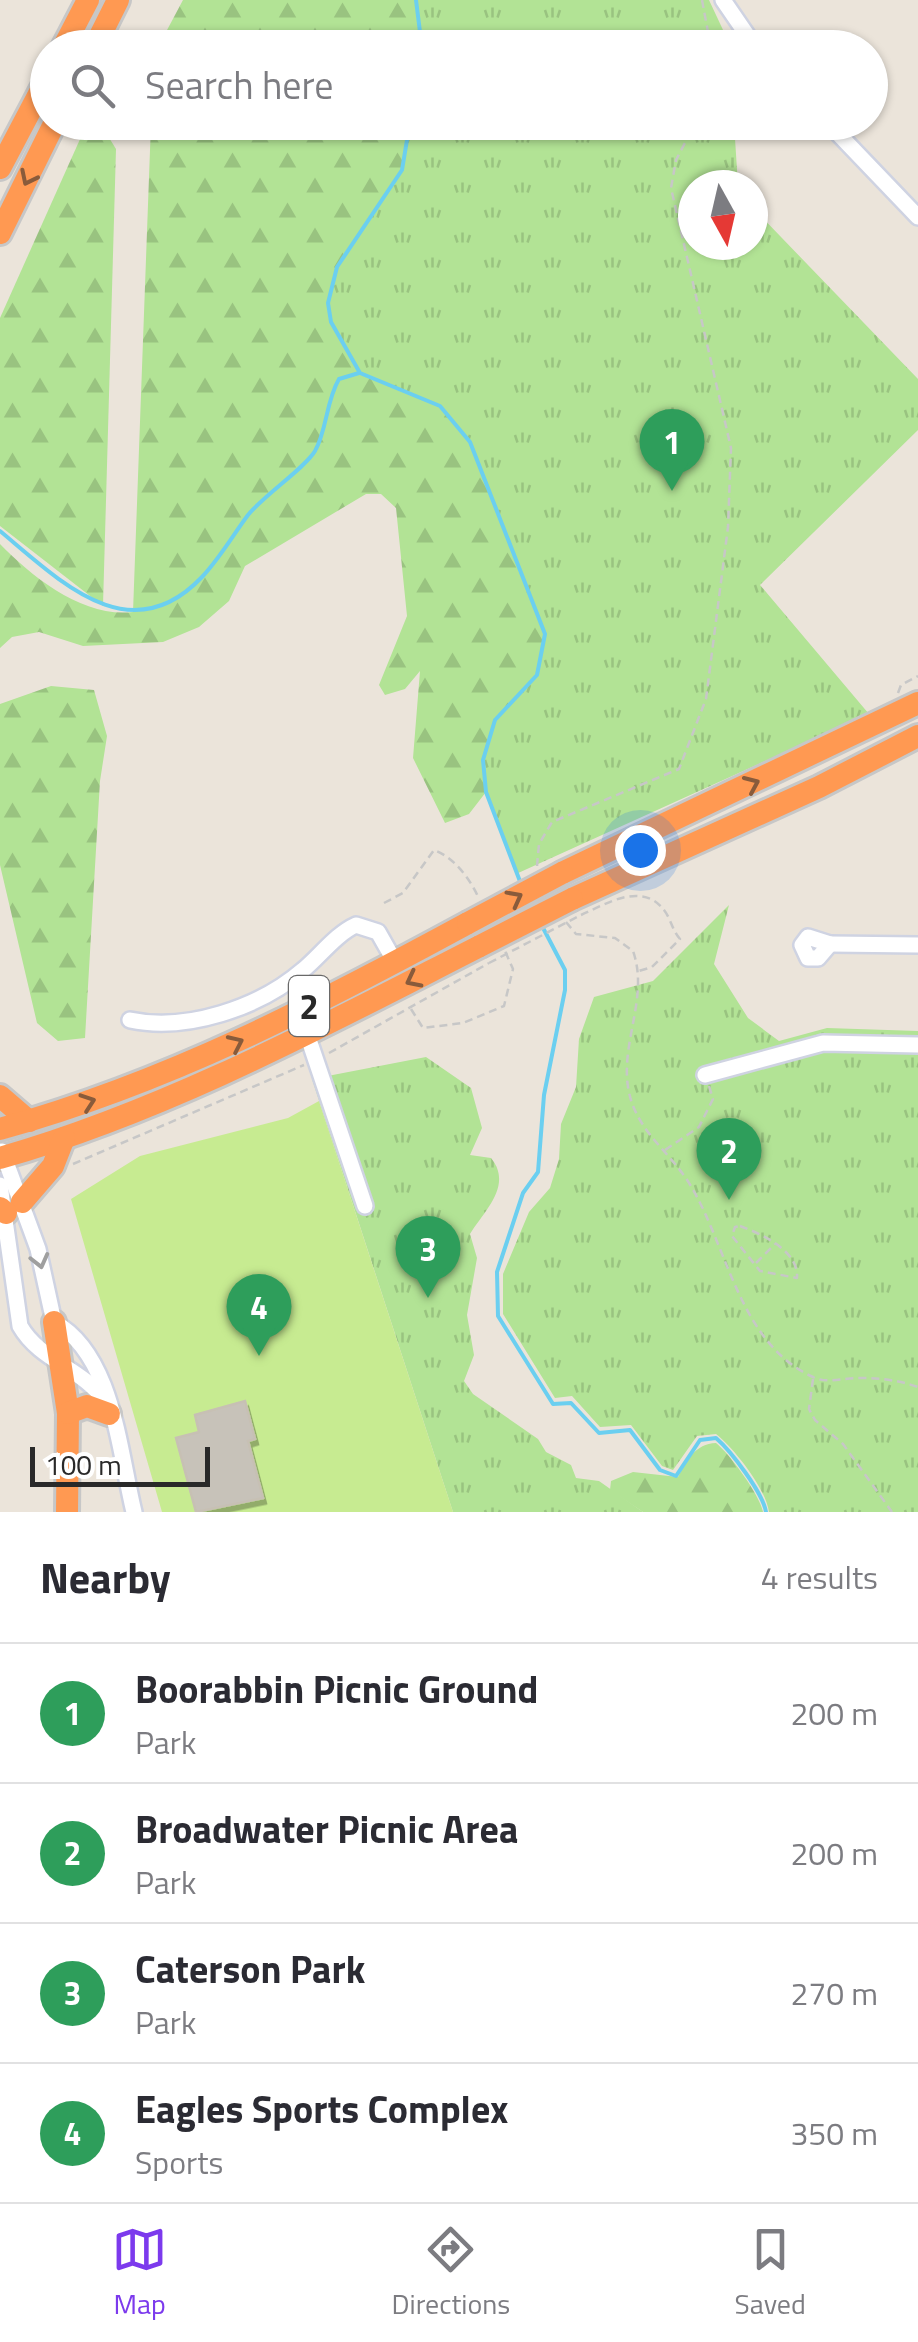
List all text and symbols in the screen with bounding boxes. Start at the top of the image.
search box [30,30,888,140]
text: Search here [145,56,333,114]
icon: search [65,58,120,113]
one-way arrow [20,167,40,185]
north arrow [678,170,768,260]
pin: 1 [640,408,704,491]
one-way arrow [742,776,760,796]
your location [615,825,666,876]
one-way arrow [505,891,523,910]
one-way arrow [405,968,423,987]
road number: 2 [289,976,329,1036]
one-way arrow [225,1036,243,1056]
one-way arrow [79,1094,96,1114]
pin: 2 [696,1118,762,1200]
pin: 3 [396,1216,460,1298]
one-way arrow [29,1252,50,1269]
pin: 4 [226,1274,292,1356]
scale bar [30,1442,210,1486]
text: 100 m [45,1443,122,1486]
text: Nearby [40,1545,171,1609]
text: 4 results [761,1553,878,1601]
text: Boorabbin Picnic Ground [135,1660,538,1718]
text: 1 [64,1689,81,1737]
text: 200 m [790,1689,878,1737]
text: Park [135,1718,196,1766]
text: Broadwater Picnic Area [135,1800,518,1858]
text: 2 [64,1829,81,1877]
text: 200 m [790,1829,878,1877]
text: Park [135,1858,196,1906]
text: Caterson Park [135,1940,365,1998]
text: 3 [64,1969,81,2017]
text: 270 m [790,1969,878,2017]
text: Park [135,1998,196,2046]
text: Eagles Sports Complex [135,2080,508,2138]
text: 4 [64,2109,81,2157]
text: 350 m [790,2109,878,2157]
text: Sports [135,2138,223,2186]
tab: Map [112,2222,167,2325]
tab: Directions [391,2222,510,2325]
tab: Saved [735,2222,806,2325]

